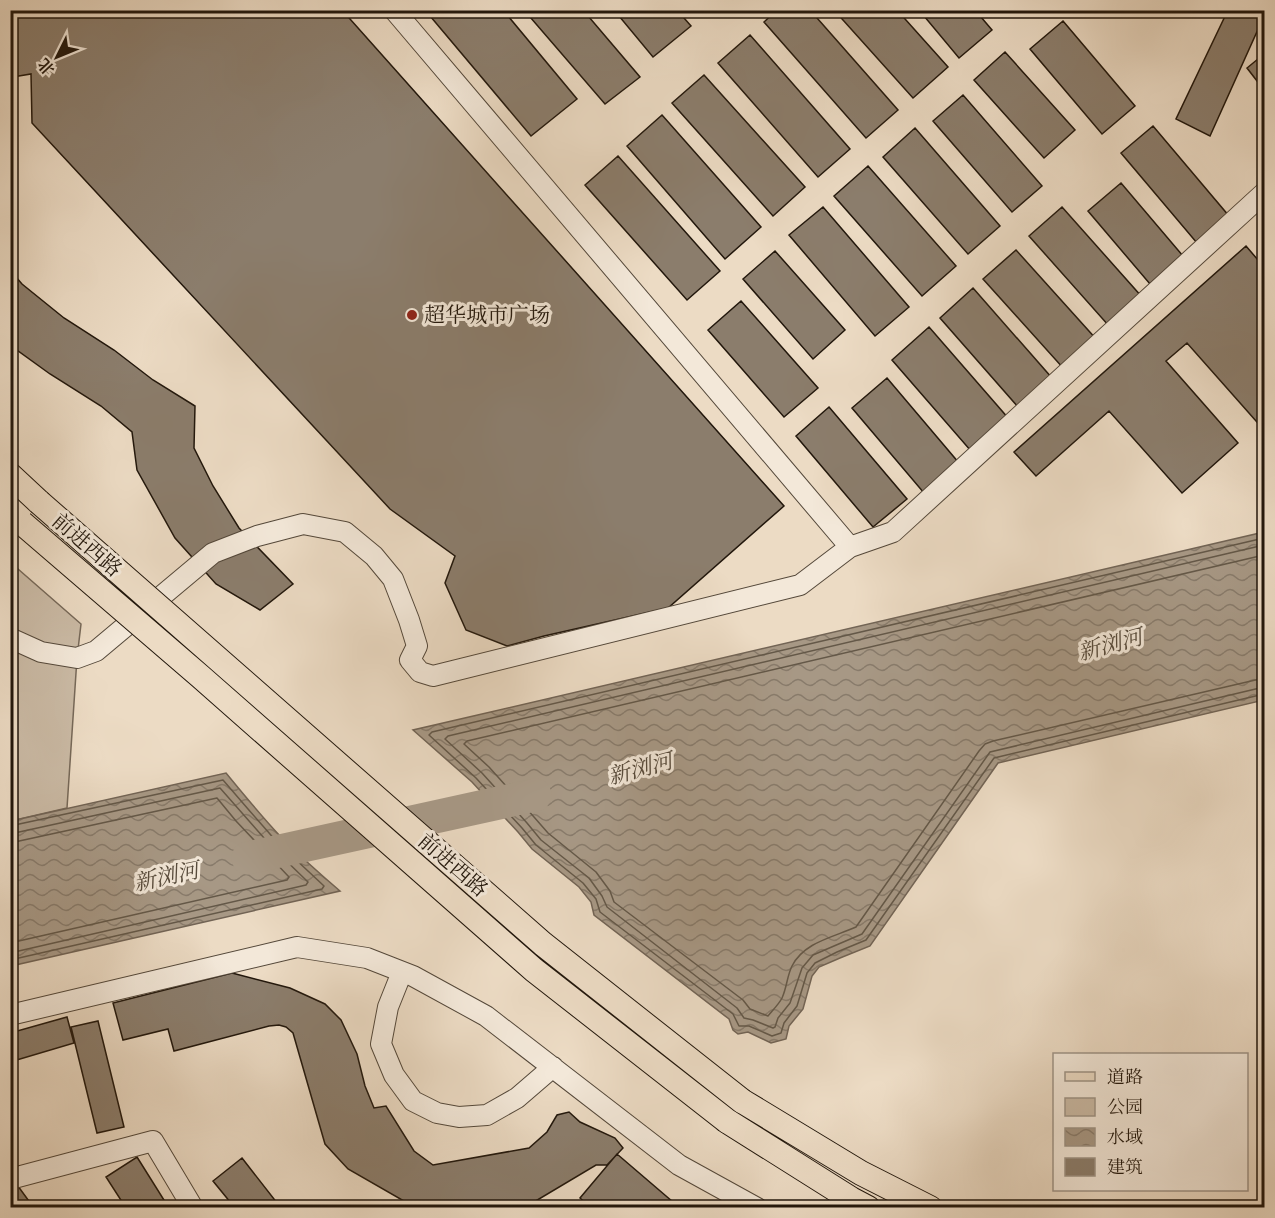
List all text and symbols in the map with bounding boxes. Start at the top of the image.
north arrow [27,27,87,87]
text: 北 [34,55,59,79]
place label: 超华城市广场 [424,303,550,327]
marker: 超华城市广场 [405,308,419,322]
street label: 前进西路 [47,508,127,582]
water label: 新浏河 [1075,623,1149,666]
water label: 新浏河 [605,747,679,790]
street label: 前进西路 [413,828,493,902]
water label: 新浏河 [131,857,205,897]
legend [1053,1053,1248,1191]
text: 道路 [1107,1067,1143,1088]
text: 公园 [1107,1097,1143,1118]
text: 水域 [1107,1127,1143,1148]
text: 建筑 [1107,1157,1143,1178]

